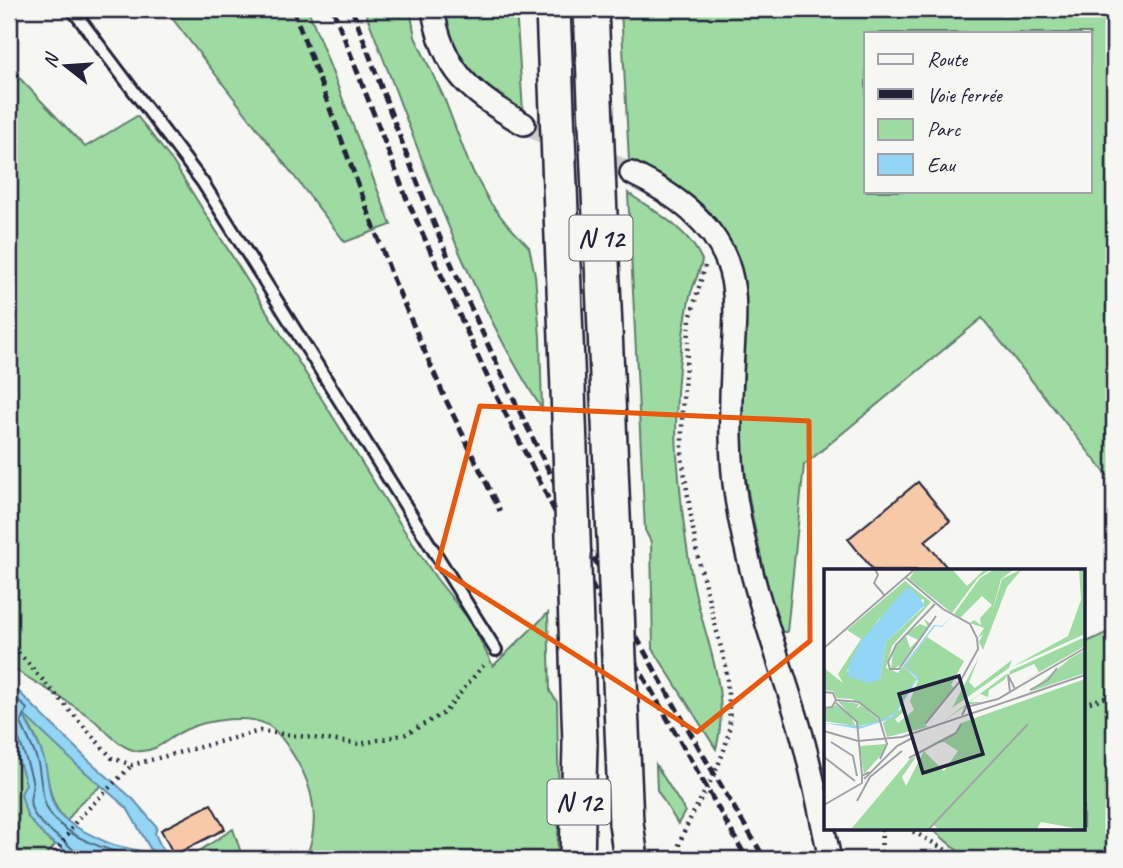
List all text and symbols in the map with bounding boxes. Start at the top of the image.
north arrow [32,32,102,102]
legend [864,32,1092,192]
text: Route [927,46,968,72]
text: N [38,49,65,70]
text: Voie ferrée [927,82,1004,108]
text: Parc [927,116,962,142]
text: Eau [927,152,956,178]
road number: N 12 [570,216,632,260]
inset map [824,569,1084,830]
road number: N 12 [548,780,610,824]

